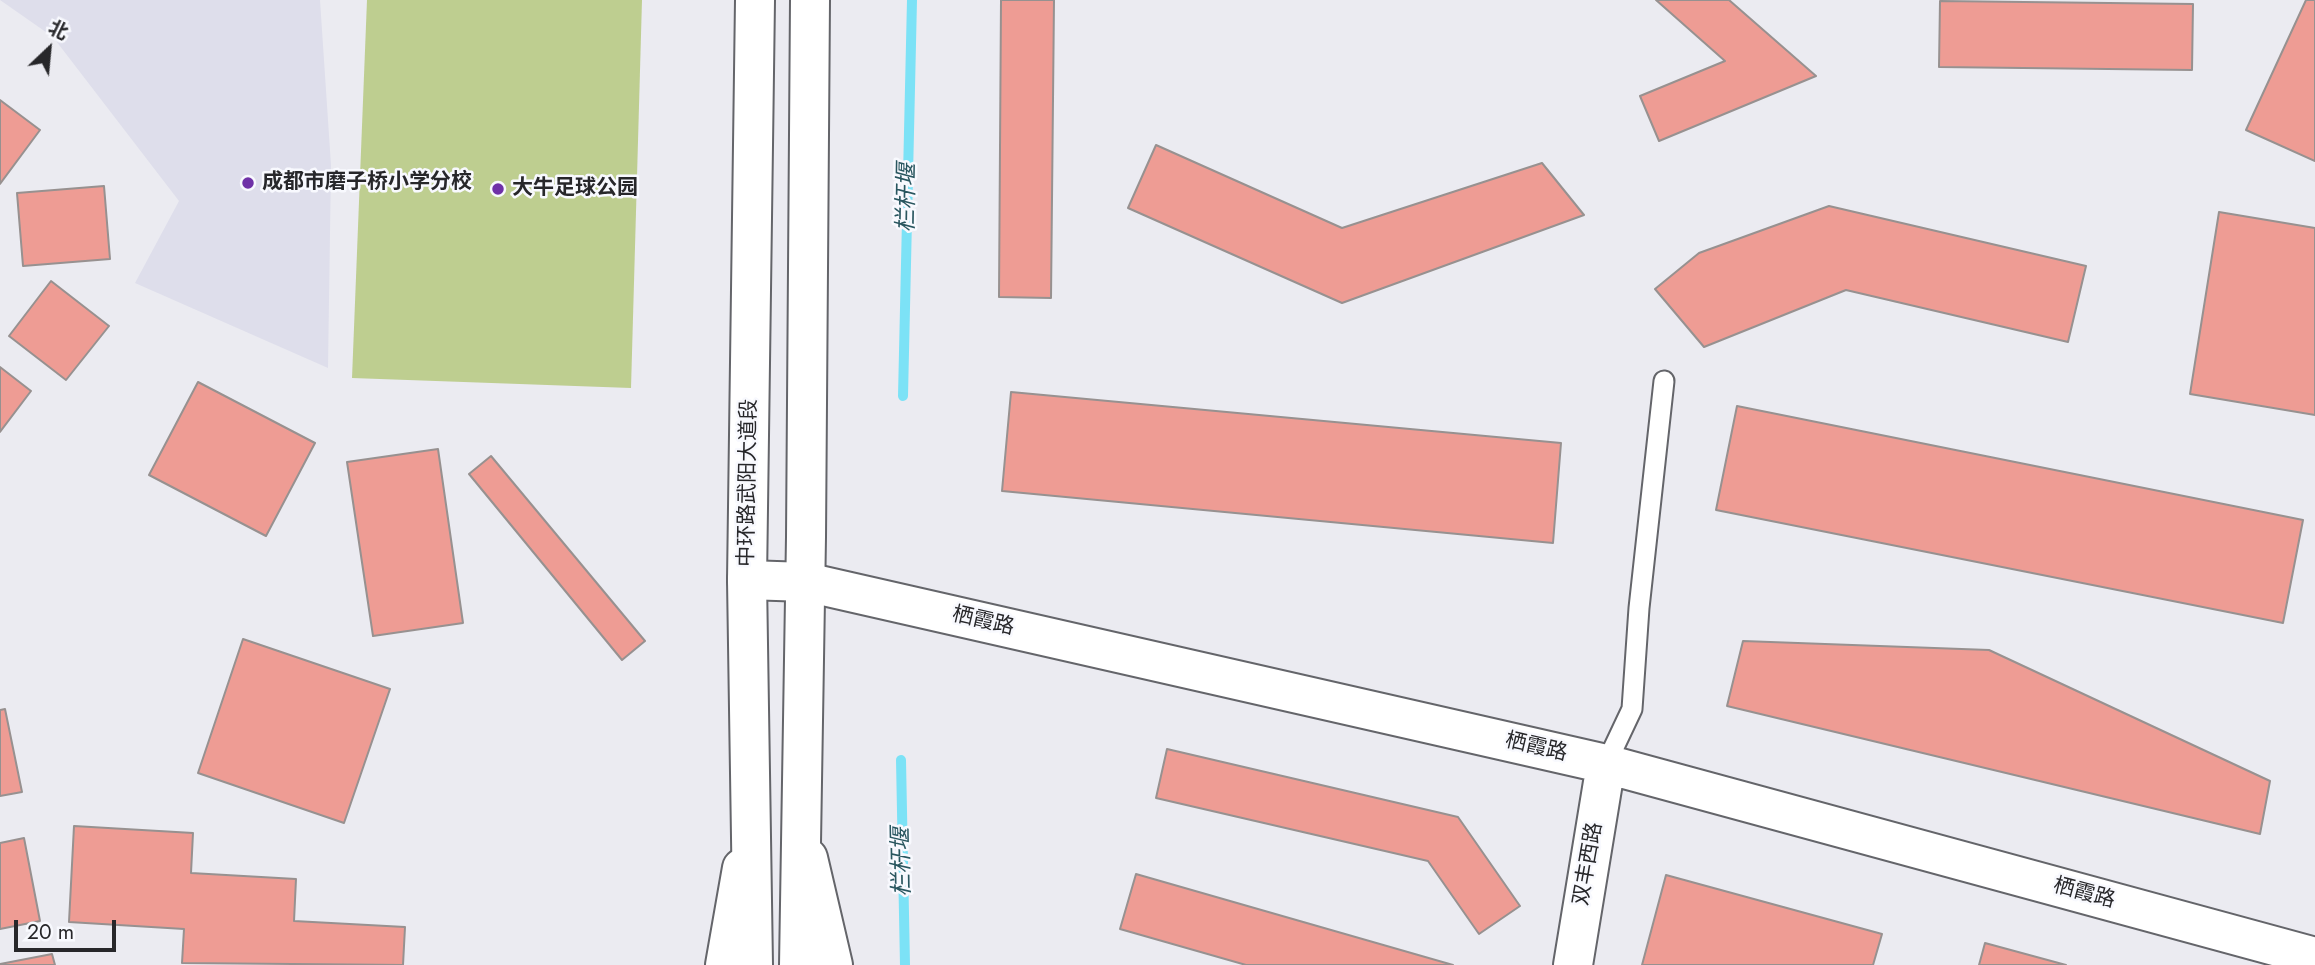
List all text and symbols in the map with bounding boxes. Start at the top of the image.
text: 北 [44,13,73,46]
north arrow [14,14,84,84]
water label: 栏杆堰 [894,163,922,233]
place label: 成都市磨子桥小学分校 [262,170,472,196]
marker: 成都市磨子桥小学分校 [240,175,256,191]
place label: 大牛足球公园 [512,176,638,202]
marker: 大牛足球公园 [490,181,506,197]
street label: 中环路武阳大道段 [735,399,763,567]
street label: 栖霞路 [949,603,1017,641]
street label: 栖霞路 [1502,729,1570,767]
street label: 双丰西路 [1569,820,1609,908]
water label: 栏杆堰 [889,827,917,897]
street label: 栖霞路 [2050,874,2118,914]
scale bar [18,906,119,950]
text: 20 m [27,917,74,947]

